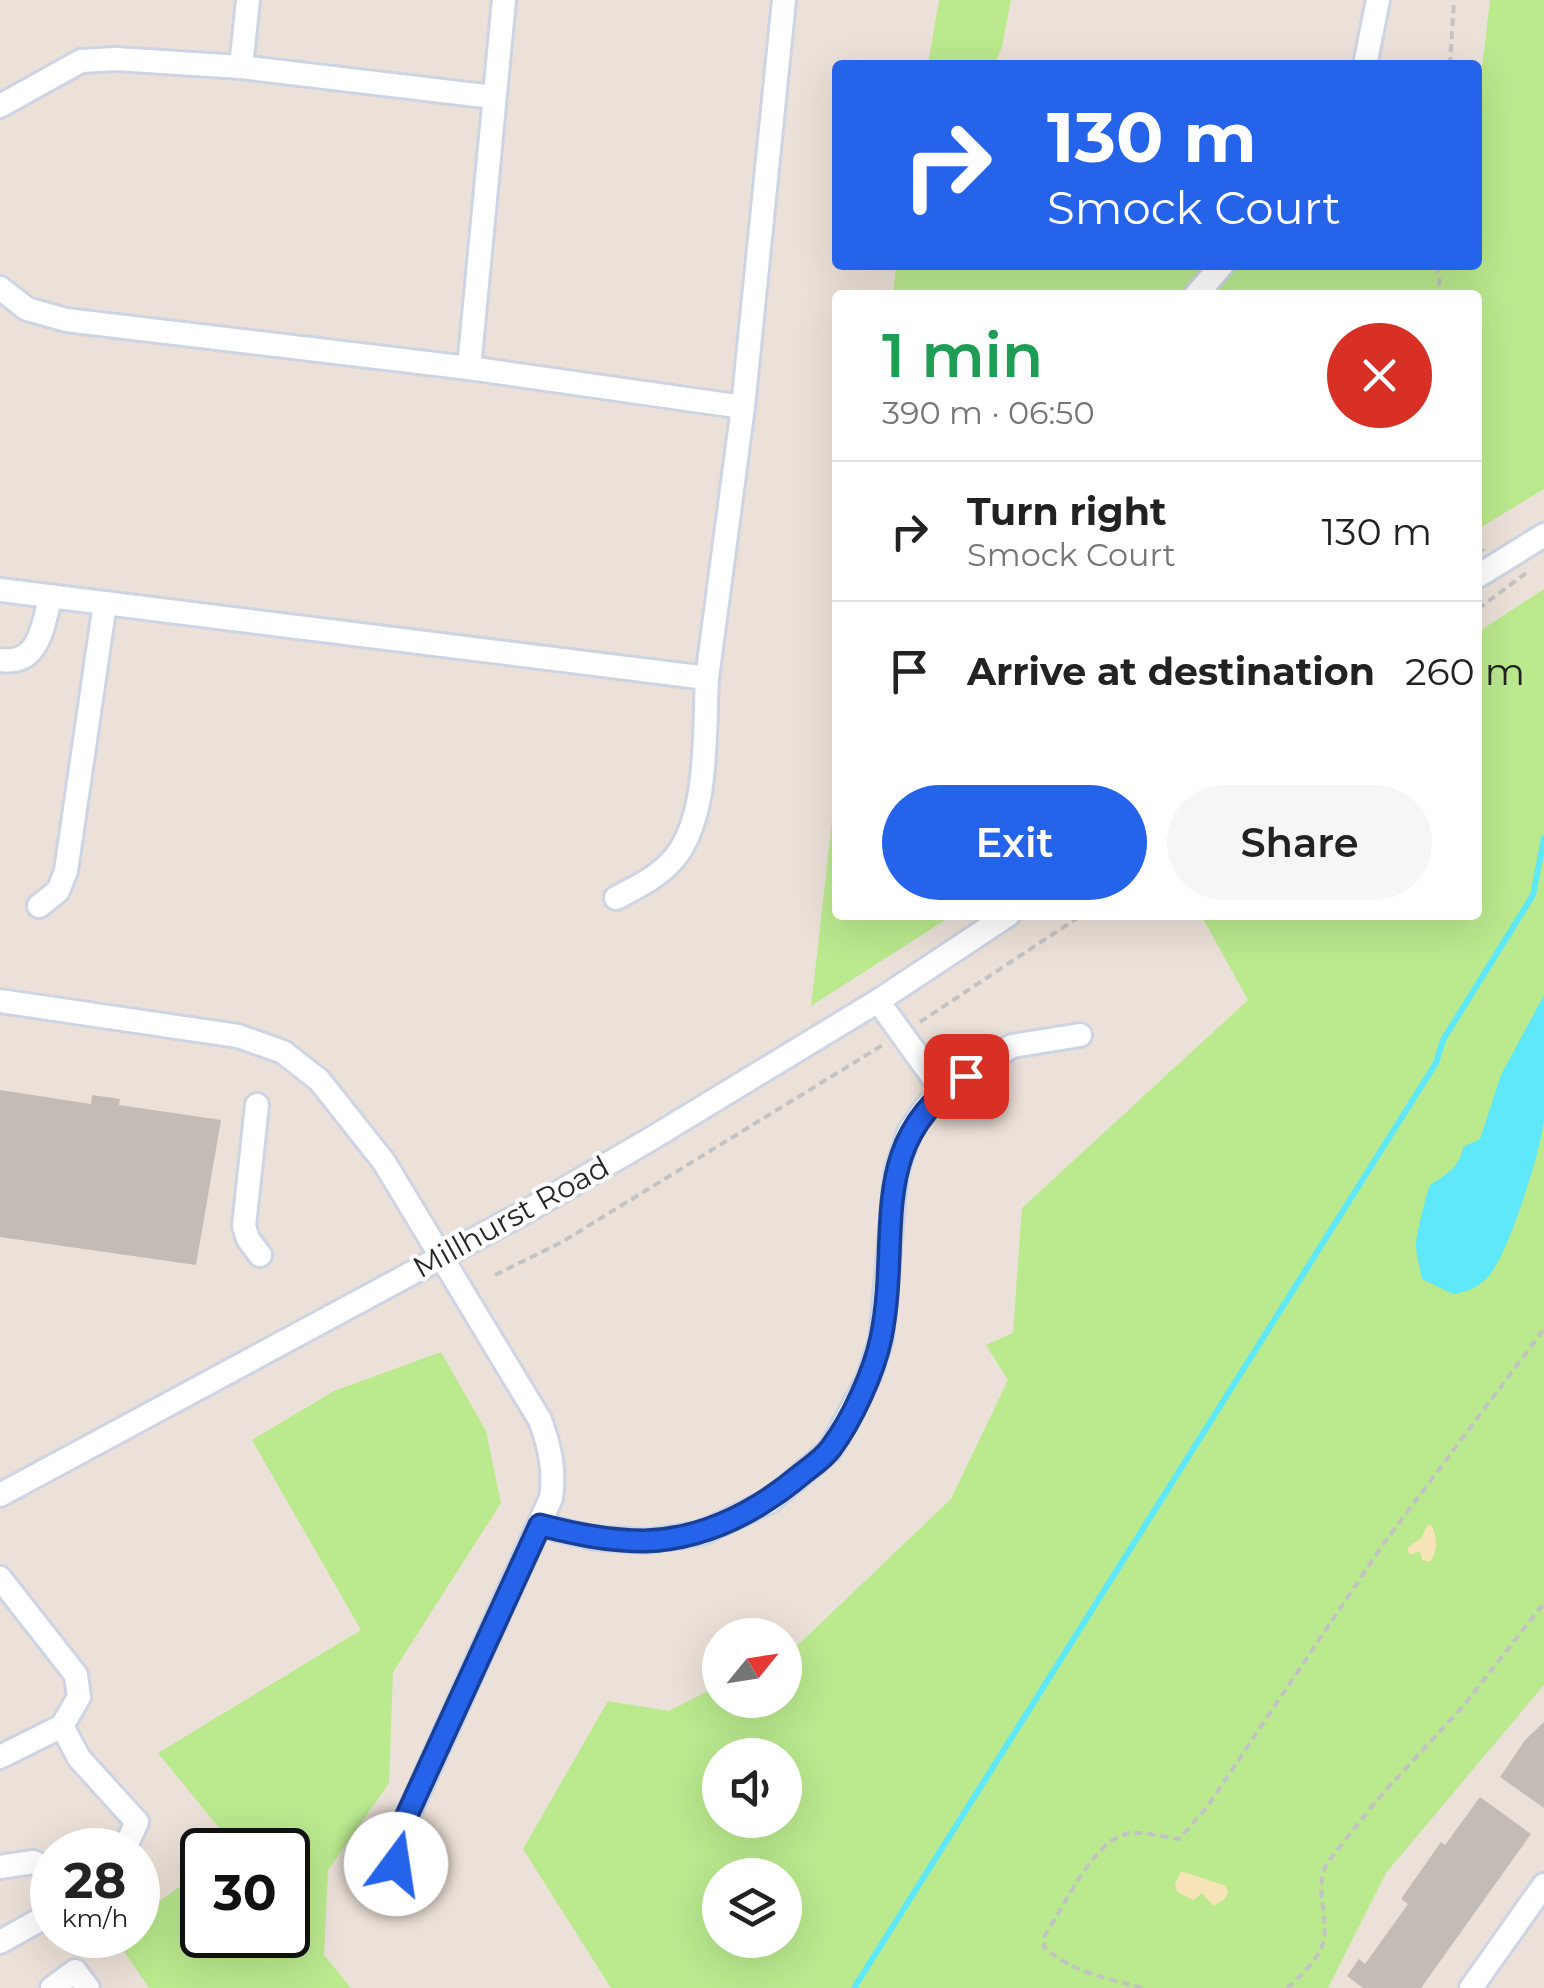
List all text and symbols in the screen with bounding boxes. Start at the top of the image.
text: 130 m [1047,94,1257,180]
icon: right [882,100,1012,230]
text: Smock Court [1047,180,1341,235]
text: 1 min [882,319,1043,392]
button: close [1327,323,1432,428]
text: 390 m · 06:50 [882,393,1095,432]
text: Turn right [967,488,1166,535]
icon: right [882,504,937,559]
text: 130 m [1321,508,1432,555]
text: Smock Court [967,535,1176,574]
icon: arrive [882,644,937,699]
text: Arrive at destination [967,648,1375,695]
text: 260 m [1405,648,1525,695]
button: Exit [882,785,1147,900]
button: Share [1167,785,1432,900]
pin [924,1034,1009,1119]
icon: arrive [939,1049,994,1104]
street label: Millhurst Road [407,1148,615,1286]
north arrow [702,1618,802,1718]
map controls [702,1618,802,1958]
button: sound [702,1738,802,1838]
position arrow [344,1812,448,1916]
speed limit sign: 30 [180,1828,310,1958]
text: 28 [64,1850,126,1911]
button: layers [702,1858,802,1958]
text: km/h [62,1903,128,1933]

